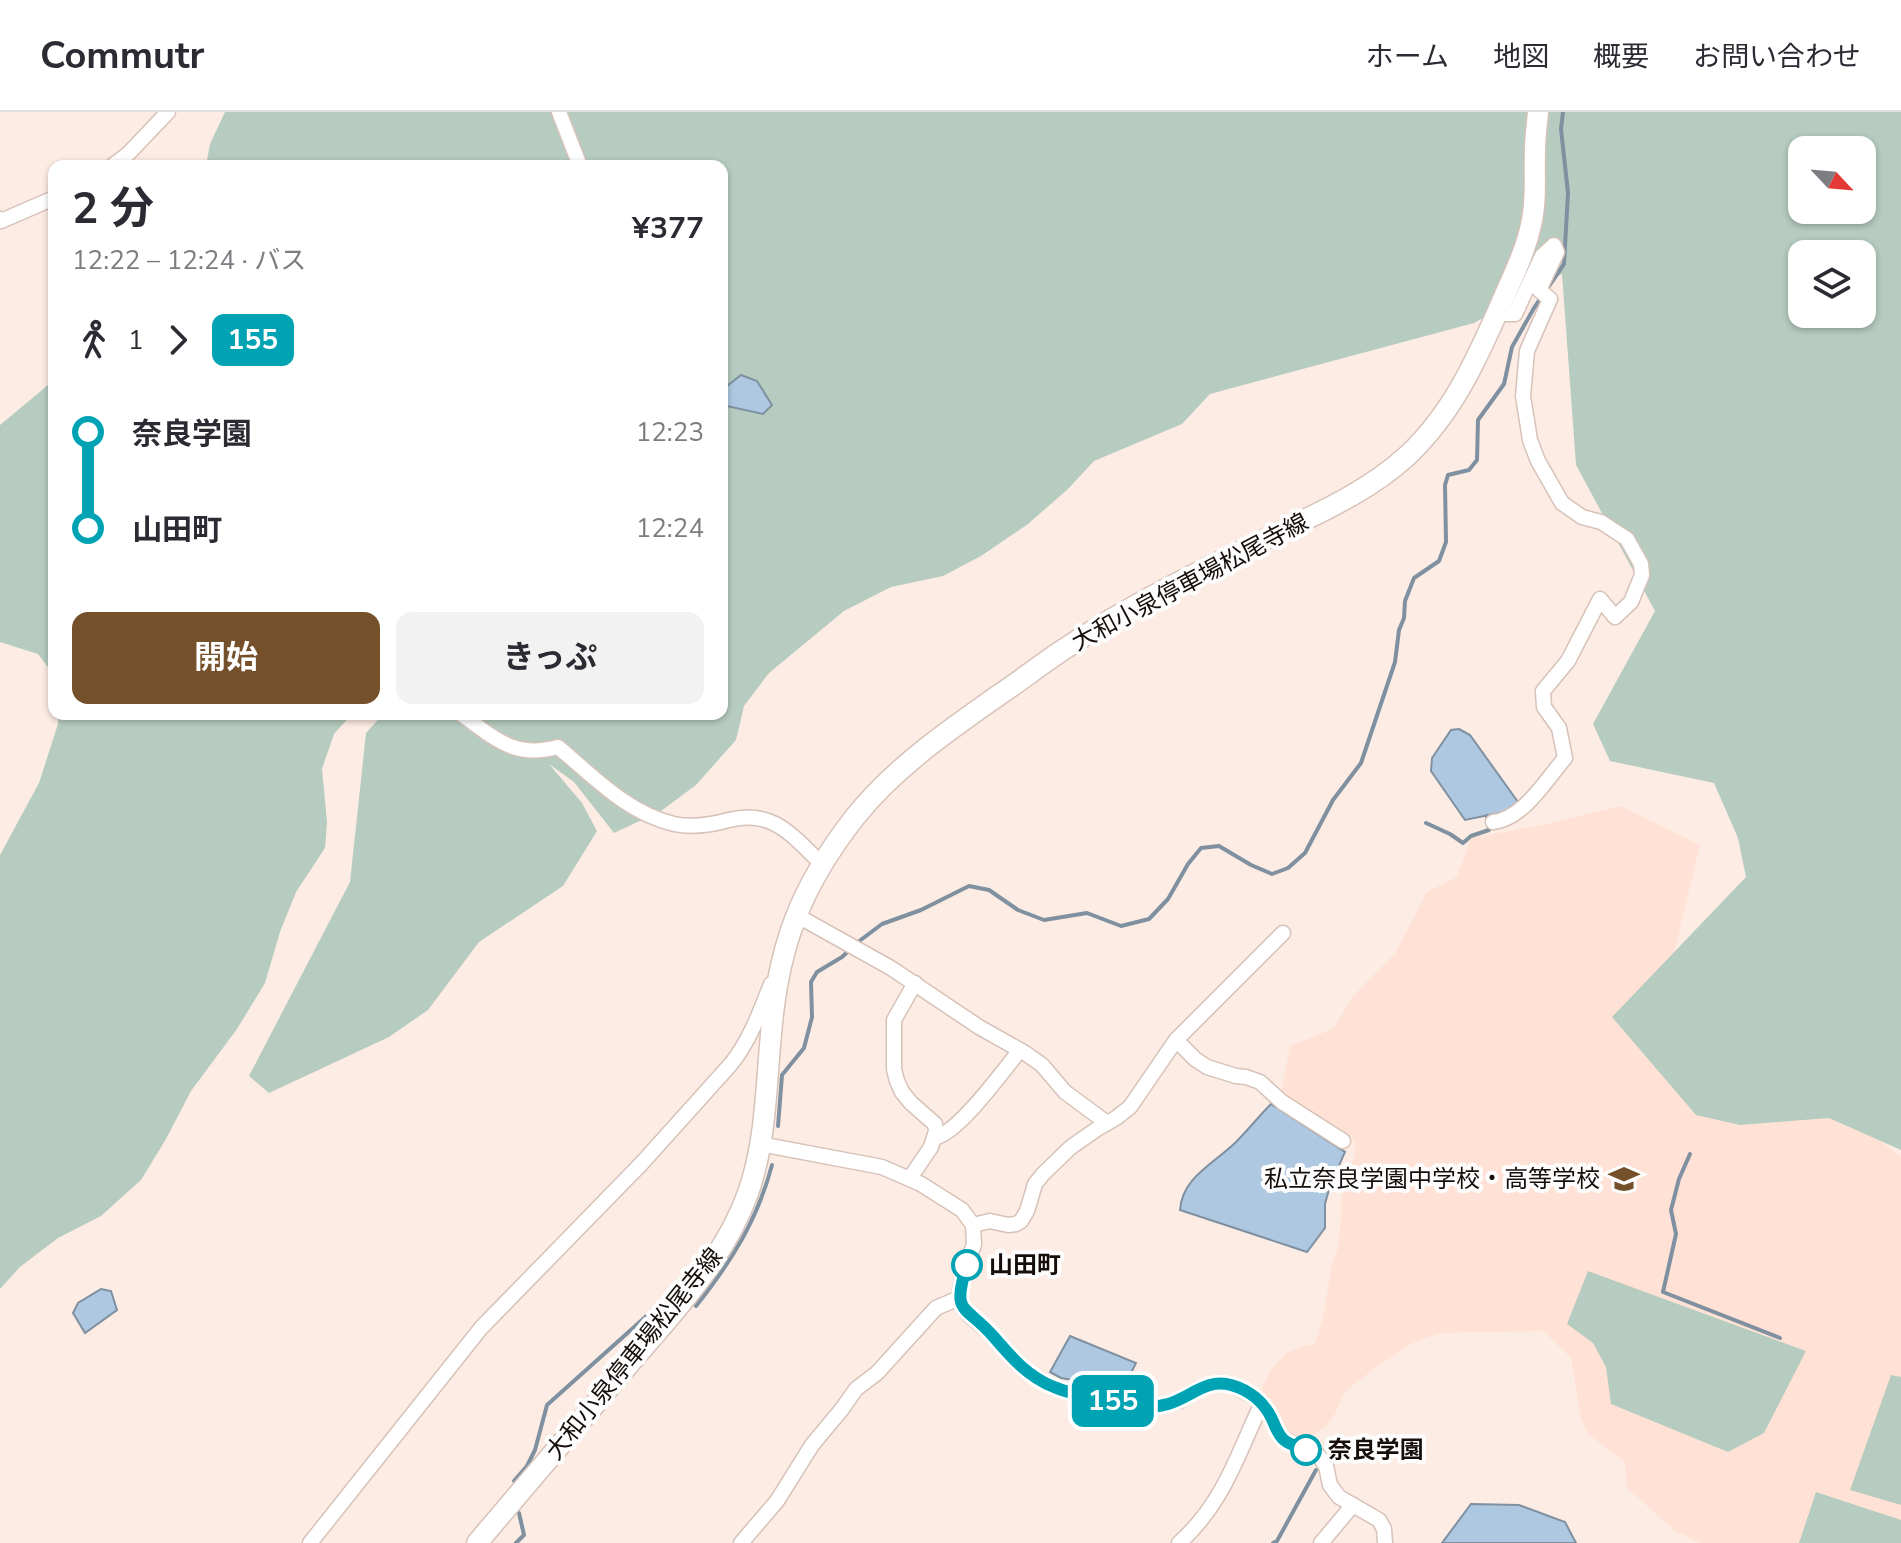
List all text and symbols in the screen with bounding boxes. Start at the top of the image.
text: Commutr [40,30,205,81]
text: ホーム [1366,38,1449,76]
text: 地図 [1493,38,1549,76]
text: 概要 [1593,38,1649,76]
text: お問い合わせ [1693,38,1861,76]
north arrow [1788,136,1876,224]
map controls [1788,136,1876,328]
text: 2 分 [72,179,154,239]
text: ¥377 [632,208,704,249]
button: layers [1788,240,1876,328]
text: 12:22 – 12:24 · バス [72,243,306,278]
icon: walk [72,318,116,362]
icon: forward [156,318,200,362]
text: 155 [228,321,278,359]
text: 1 [128,323,144,358]
text: 奈良学園 [132,414,252,455]
text: 12:23 [636,415,704,450]
street label: 大和小泉停車場松尾寺線 [1066,506,1314,658]
text: 山田町 [132,510,222,551]
text: 12:24 [636,511,704,546]
button: 開始 [72,612,380,704]
button: きっぷ [396,612,704,704]
school or university icon: 私立奈良学園中学校・高等学校 [1607,1162,1641,1196]
place label: 私立奈良学園中学校・高等学校 [1264,1163,1600,1195]
street label: 大和小泉停車場松尾寺線 [538,1241,730,1467]
place label: 山田町 [989,1249,1061,1281]
marker: 山田町 [952,1250,982,1280]
line badge: 155 [1067,1375,1159,1427]
text: 155 [1088,1382,1138,1420]
place label: 奈良学園 [1328,1434,1424,1466]
marker: 奈良学園 [1291,1435,1321,1465]

